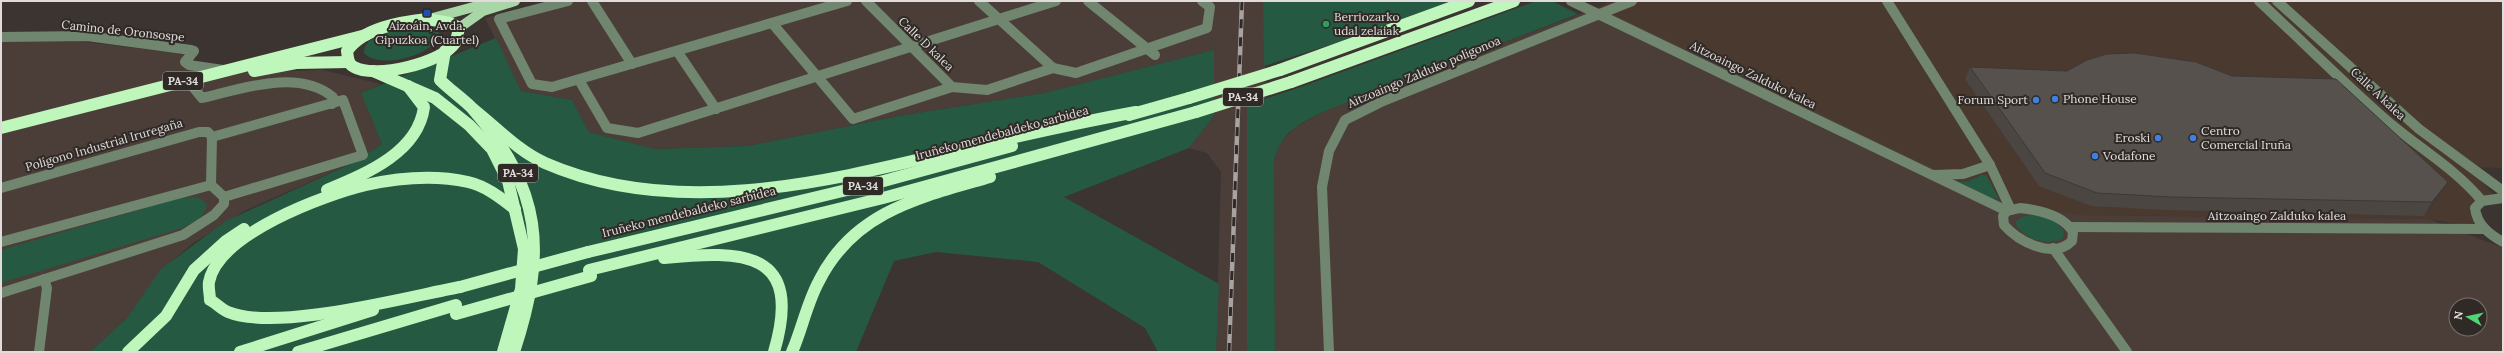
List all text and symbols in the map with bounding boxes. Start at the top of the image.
marker: Aizoáin, Avda. Gipuzkoa (Cuartel) [422,8,432,18]
place label: Berriozarko udal zelaiak [1334,9,1400,38]
street label: Calle D kalea [895,13,957,74]
street label: Camino de Oronsospe [61,17,186,44]
place label: Aizoáin, Avda. Gipuzkoa (Cuartel) [375,18,479,48]
marker: Berriozarko udal zelaiak [1321,19,1331,29]
street label: Aitzoaingo Zalduko poligonoa [1344,32,1503,111]
street label: Aitzoaingo Zalduko kalea [1687,37,1819,112]
street label: Calle A kalea [2348,64,2409,123]
road number: PA-34 [163,72,203,90]
road number: PA-34 [1223,88,1263,106]
place label: Phone House [2063,91,2137,106]
place label: Forum Sport [1957,92,2028,107]
marker: Phone House [2050,94,2060,104]
marker: Forum Sport [2031,95,2041,105]
street label: Iruñeko mendebaldeko sarbidea [914,102,1090,163]
street label: Polígono Industrial Iruregaña [23,115,184,174]
place label: Centro Comercial Iruña [2201,123,2291,152]
place label: Eroski [2115,130,2150,145]
marker: Eroski [2153,133,2163,143]
marker: Centro Comercial Iruña [2188,133,2198,143]
place label: Vodafone [2102,148,2156,163]
marker: Vodafone [2090,151,2100,161]
road number: PA-34 [498,164,538,182]
road number: PA-34 [843,177,883,195]
street label: Iruñeko mendebaldeko sarbidea [600,183,777,240]
street label: Aitzoaingo Zalduko kalea [2207,208,2346,223]
north arrow [2448,297,2488,337]
text: N [2451,310,2466,321]

